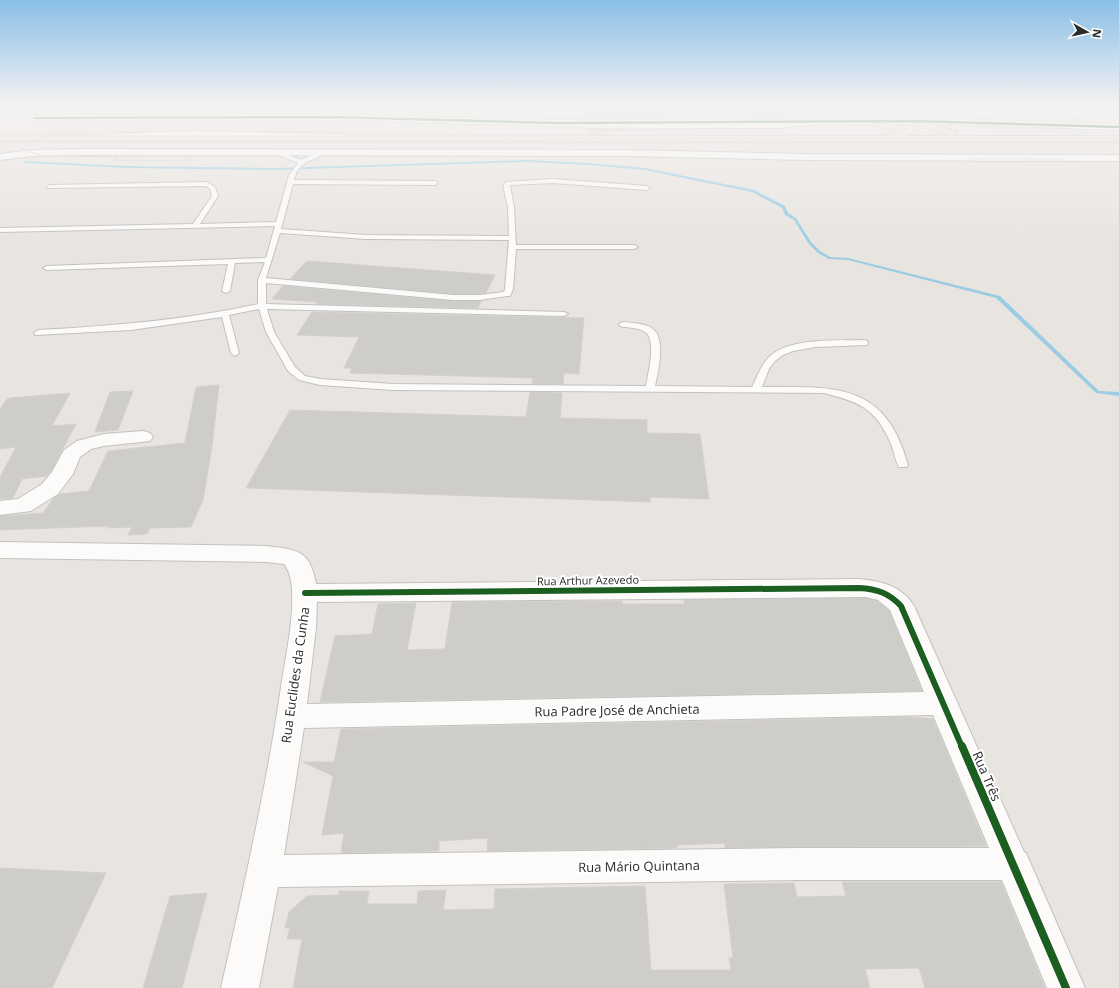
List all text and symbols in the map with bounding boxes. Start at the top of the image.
north arrow [1067,12,1107,52]
text: N [1089,28,1105,39]
street label: Rua Arthur Azevedo [537,572,640,588]
street label: Rua Euclides da Cunha [277,606,313,744]
street label: Rua Padre José de Anchieta [534,700,700,720]
street label: Rua Três [968,748,1006,804]
street label: Rua Mário Quintana [578,856,700,876]

